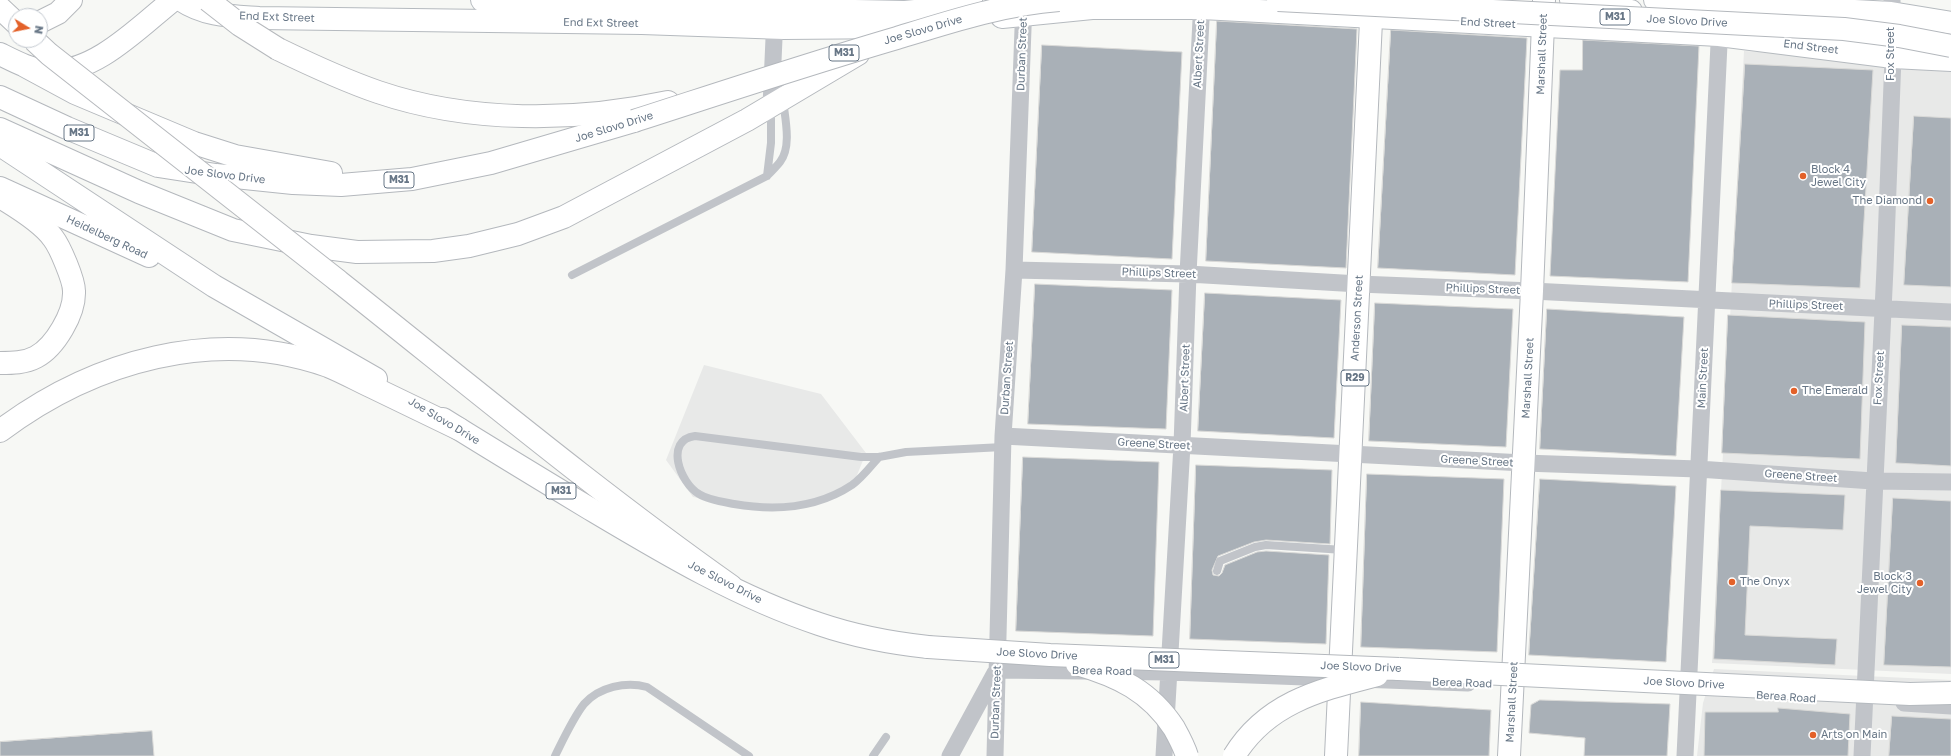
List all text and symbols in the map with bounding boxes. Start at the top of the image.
north arrow [8,8,48,48]
street label: End Ext Street [239,9,315,25]
road number: M31 [1600,9,1630,25]
street label: Joe Slovo Drive [882,12,964,48]
street label: Joe Slovo Drive [1646,12,1728,30]
street label: Marshall Street [1534,13,1550,95]
street label: End Street [1460,15,1516,31]
street label: End Ext Street [563,16,639,30]
street label: Durban Street [1014,17,1030,91]
street label: Albert Street [1191,20,1207,88]
text: N [32,25,46,35]
street label: Fox Street [1884,27,1898,81]
street label: End Street [1783,37,1839,57]
road number: M31 [829,45,859,61]
street label: Joe Slovo Drive [573,109,655,145]
road number: M31 [64,125,94,141]
place label: Block 4 Jewel City [1811,163,1866,189]
street label: Joe Slovo Drive [184,164,266,186]
marker: Block 4 Jewel City [1798,171,1808,181]
road number: M31 [384,172,414,188]
place label: The Diamond [1853,194,1922,208]
marker: The Diamond [1925,196,1935,206]
street label: Heidelberg Road [64,212,150,262]
street label: Phillips Street [1121,265,1197,281]
street label: Anderson Street [1348,275,1366,361]
street label: Phillips Street [1445,281,1521,297]
street label: Phillips Street [1768,297,1844,313]
street label: Marshall Street [1519,337,1537,419]
street label: Durban Street [998,341,1016,415]
street label: Albert Street [1177,344,1193,412]
street label: Main Street [1695,347,1711,409]
street label: Fox Street [1871,351,1887,405]
road number: R29 [1341,370,1369,386]
place label: The Emerald [1802,384,1868,398]
marker: The Emerald [1789,386,1799,396]
street label: Joe Slovo Drive [406,394,482,448]
street label: Greene Street [1117,435,1191,453]
street label: Greene Street [1440,452,1514,470]
street label: Greene Street [1764,467,1838,485]
road number: M31 [546,483,576,499]
street label: Joe Slovo Drive [686,558,764,606]
place label: Block 3 Jewel City [1857,570,1912,596]
place label: The Onyx [1740,575,1790,589]
marker: The Onyx [1727,577,1737,587]
marker: Block 3 Jewel City [1915,578,1925,588]
street label: Joe Slovo Drive [996,645,1078,663]
road number: M31 [1149,652,1179,668]
street label: Joe Slovo Drive [1320,659,1402,675]
street label: Marshall Street [1503,661,1521,743]
street label: Berea Road [1072,664,1132,678]
street label: Durban Street [988,665,1004,739]
street label: Joe Slovo Drive [1643,674,1725,692]
street label: Berea Road [1432,675,1492,691]
street label: Berea Road [1756,688,1816,706]
place label: Arts on Main [1821,728,1887,742]
marker: Arts on Main [1808,730,1818,740]

